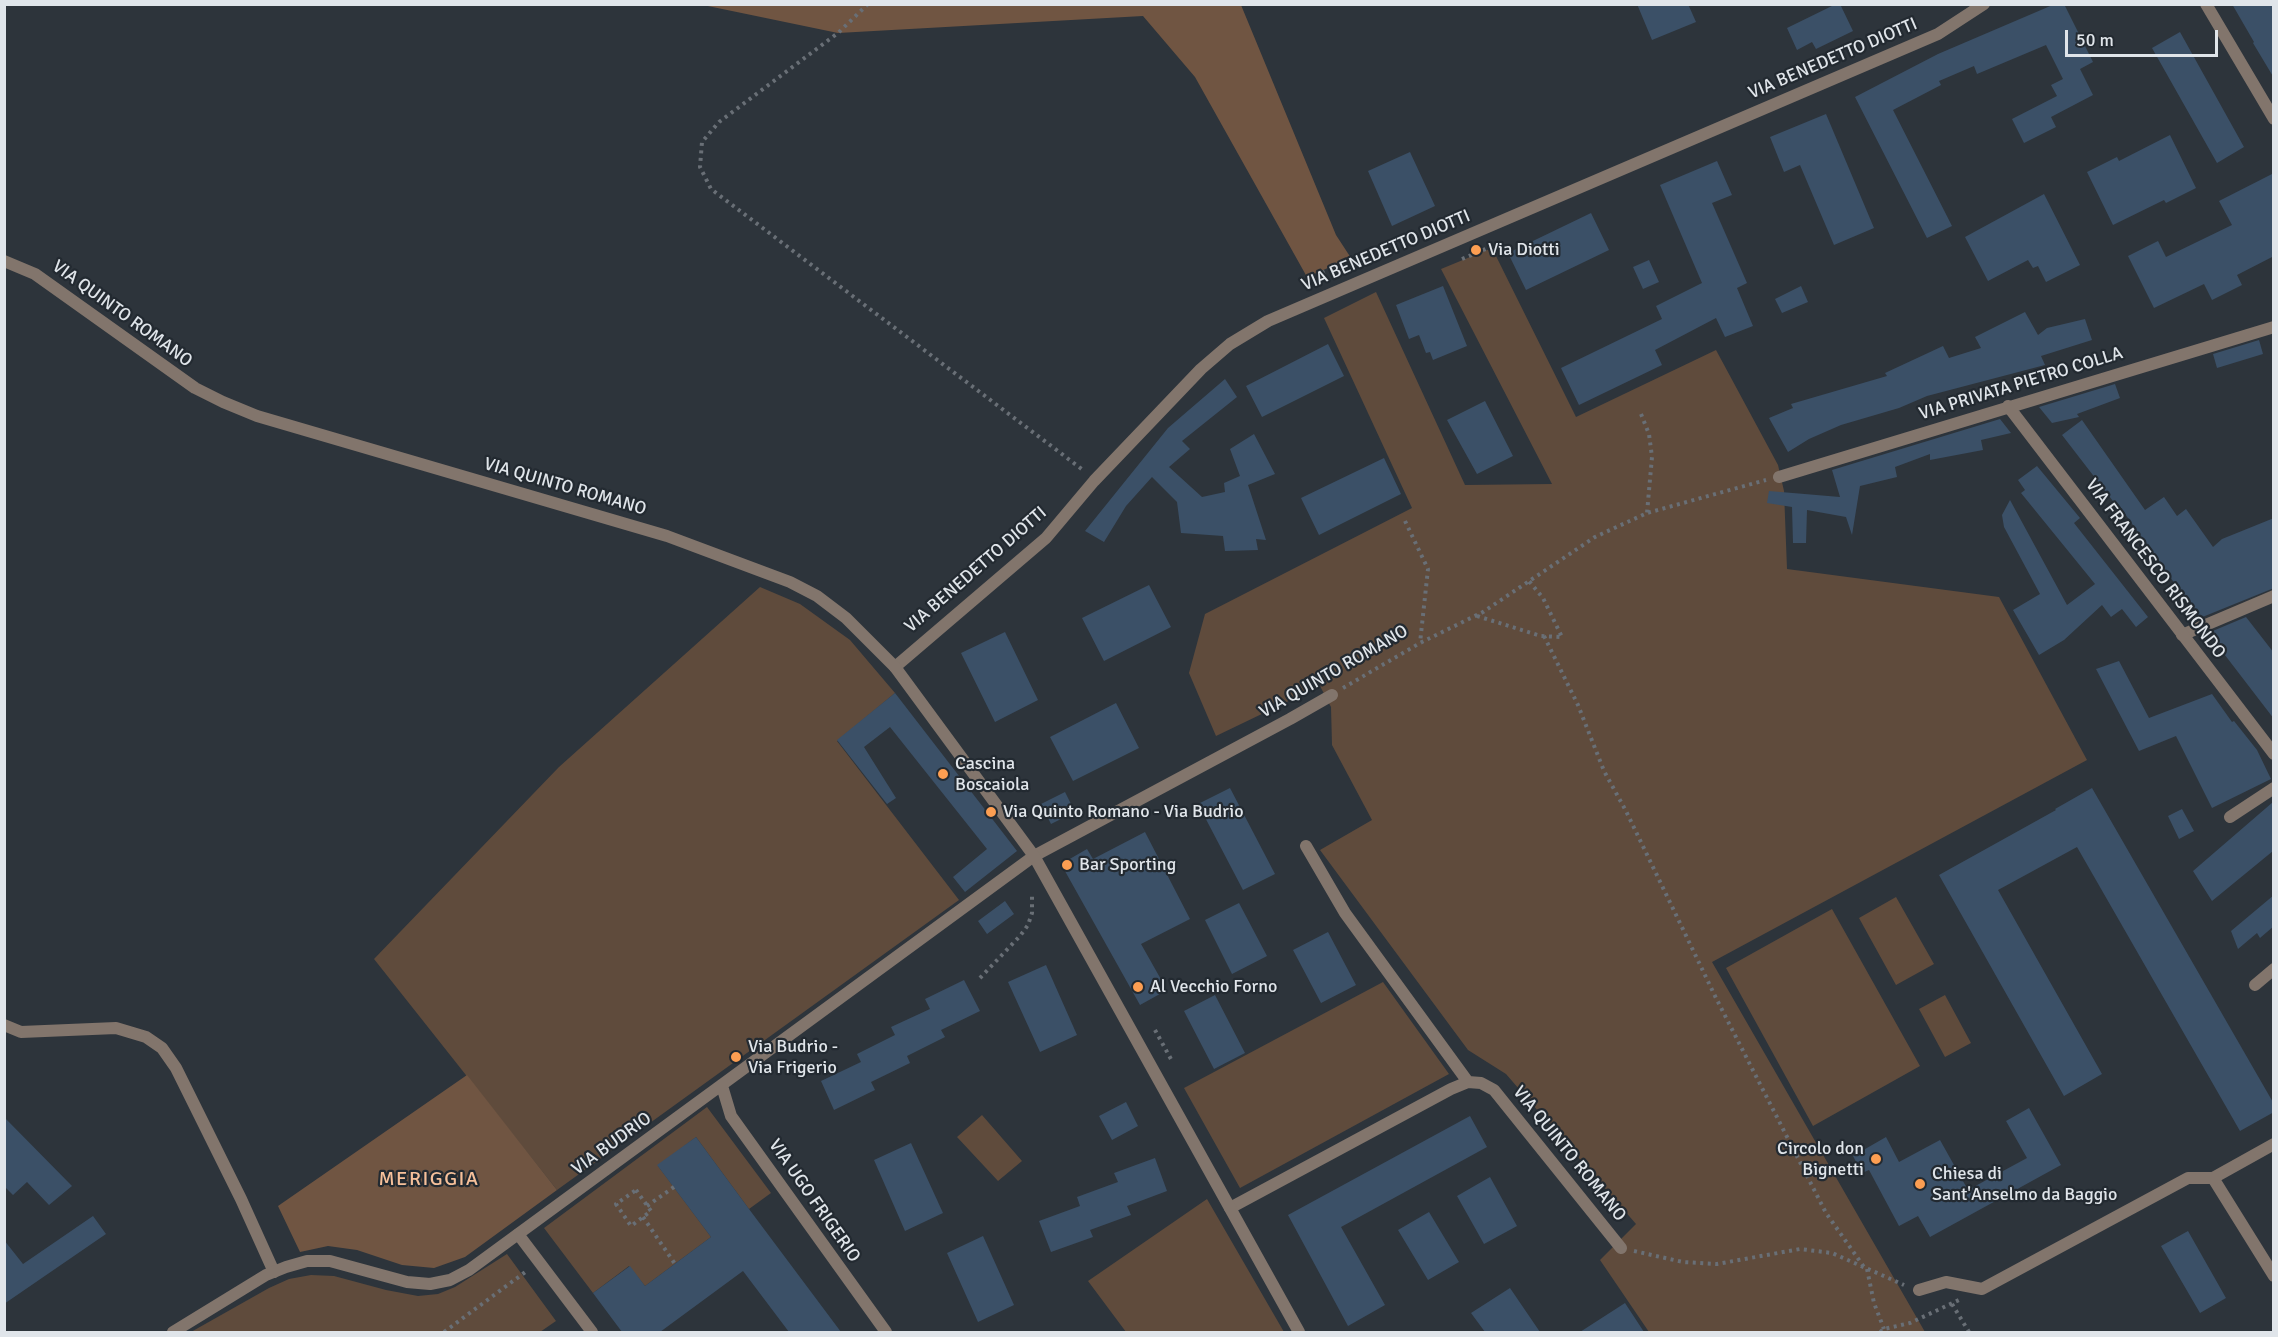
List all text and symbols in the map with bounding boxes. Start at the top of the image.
street label: VIA BENEDETTO DIOTTI [1745,14,1921,104]
scale bar [2068,18,2221,56]
text: 50 m [2076,29,2114,51]
street label: VIA BENEDETTO DIOTTI [1298,206,1474,296]
place label: Via Diotti [1488,239,1560,261]
marker: Via Diotti [1469,243,1483,257]
street label: VIA QUINTO ROMANO [48,256,196,372]
street label: VIA PRIVATA PIETRO COLLA [1917,343,2125,425]
street label: VIA QUINTO ROMANO [481,453,649,521]
street label: VIA FRANCESCO RISMONDO [2080,475,2230,663]
street label: VIA BENEDETTO DIOTTI [900,502,1052,638]
street label: VIA QUINTO ROMANO [1256,621,1412,723]
place label: Cascina Boscaiola [955,753,1029,795]
marker: Cascina Boscaiola [936,767,950,781]
place label: Via Quinto Romano - Via Budrio [1003,801,1244,823]
marker: Via Quinto Romano - Via Budrio [984,805,998,819]
place label: Bar Sporting [1079,854,1176,876]
marker: Bar Sporting [1060,858,1074,872]
place label: Al Vecchio Forno [1150,976,1277,998]
marker: Al Vecchio Forno [1131,980,1145,994]
place label: Via Budrio - Via Frigerio [748,1036,838,1078]
marker: Via Budrio - Via Frigerio [729,1050,743,1064]
street label: VIA QUINTO ROMANO [1508,1082,1630,1226]
street label: VIA BUDRIO [568,1108,656,1180]
street label: VIA UGO FRIGERIO [764,1135,864,1267]
place label: Circolo don Bignetti [1777,1138,1864,1180]
marker: Circolo don Bignetti [1869,1152,1883,1166]
place label: Chiesa di Sant'Anselmo da Baggio [1932,1163,2117,1206]
district label: MERIGGIA [378,1168,480,1192]
marker: Chiesa di Sant'Anselmo da Baggio [1913,1177,1927,1191]

